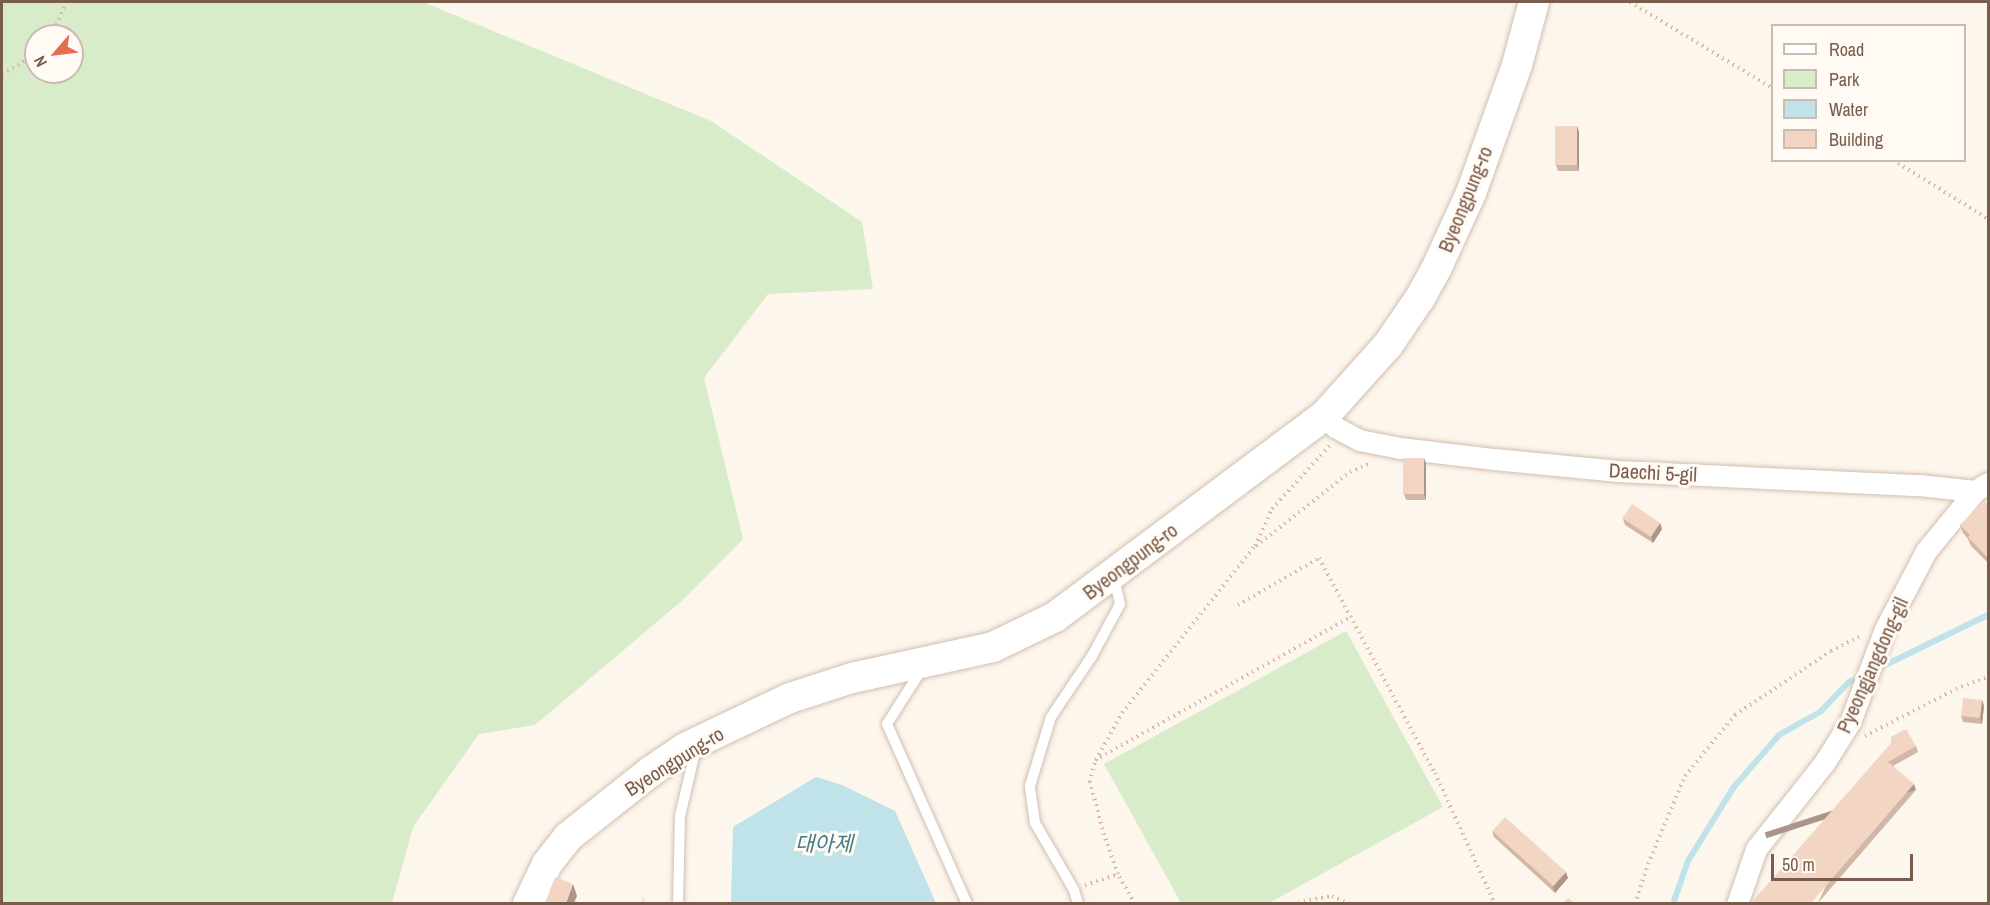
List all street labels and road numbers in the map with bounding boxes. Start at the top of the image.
street label: Byeongpung-ro [1433,143,1497,255]
street label: Daechi 5-gil [1608,458,1698,486]
street label: Byeongpung-ro [1078,518,1182,604]
street label: Pyeongjangdong-gil [1831,593,1913,737]
street label: Byeongpung-ro [620,721,728,801]

